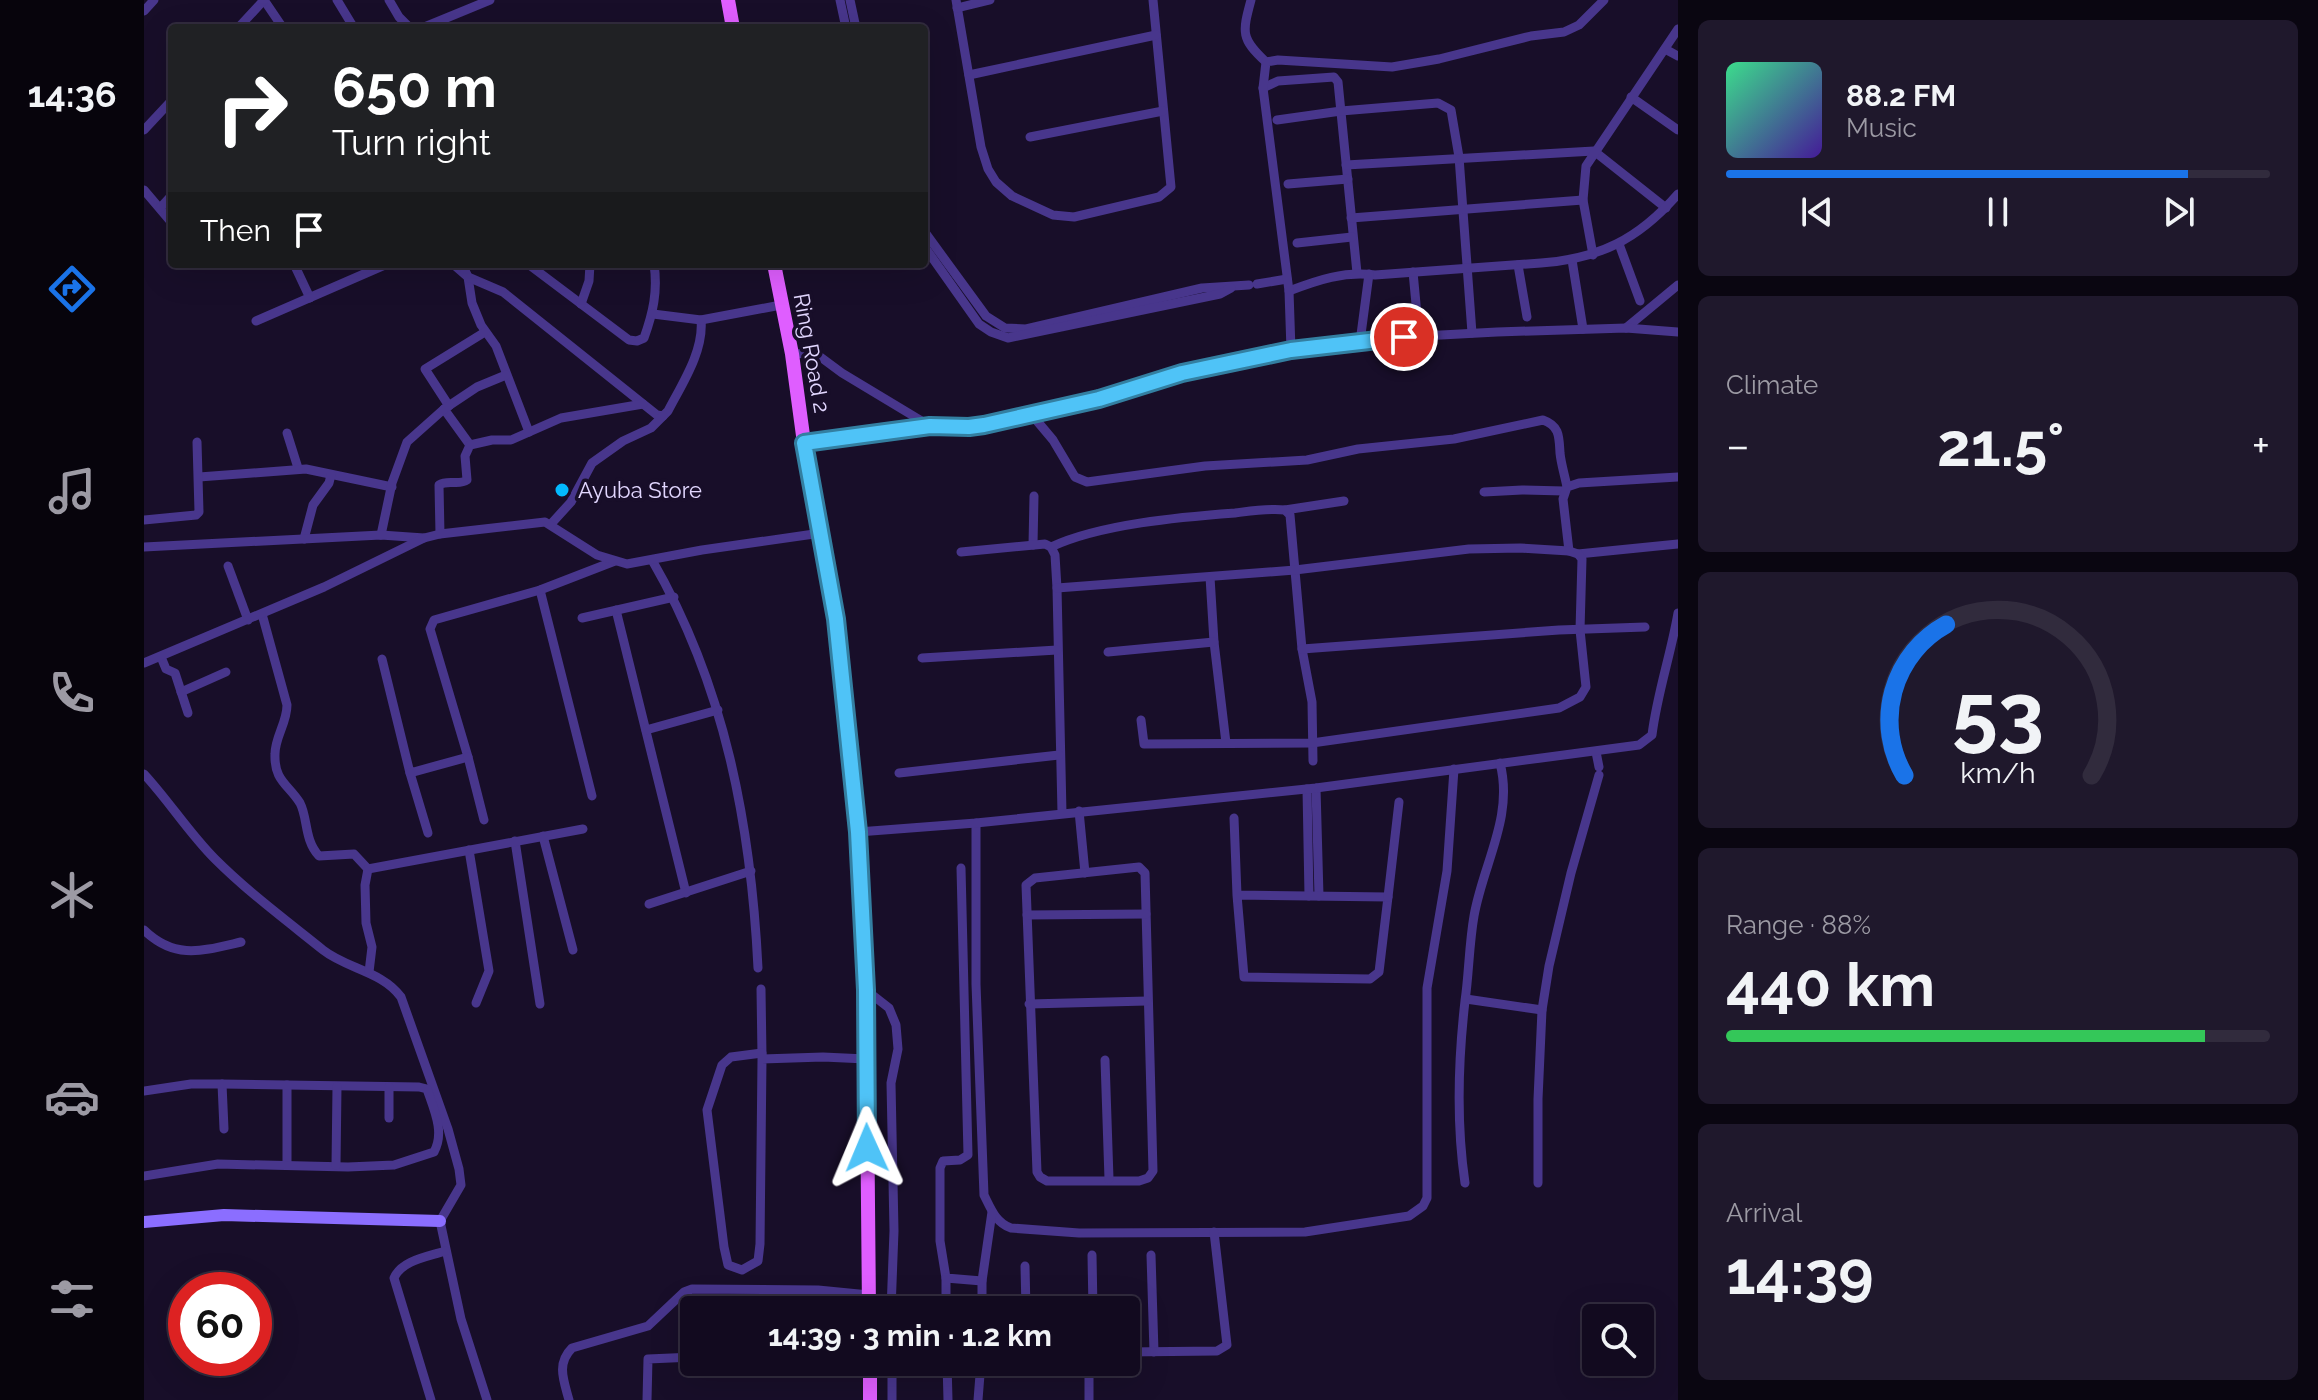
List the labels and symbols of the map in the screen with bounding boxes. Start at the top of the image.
street label: Ring Road 2 [789,291,835,415]
pin [1370,303,1438,371]
place label: Ayuba Store [578,477,702,503]
marker: Ayuba Store [553,481,571,499]
position arrow [825,1106,909,1190]
speed limit sign: 60 [168,1272,272,1376]

